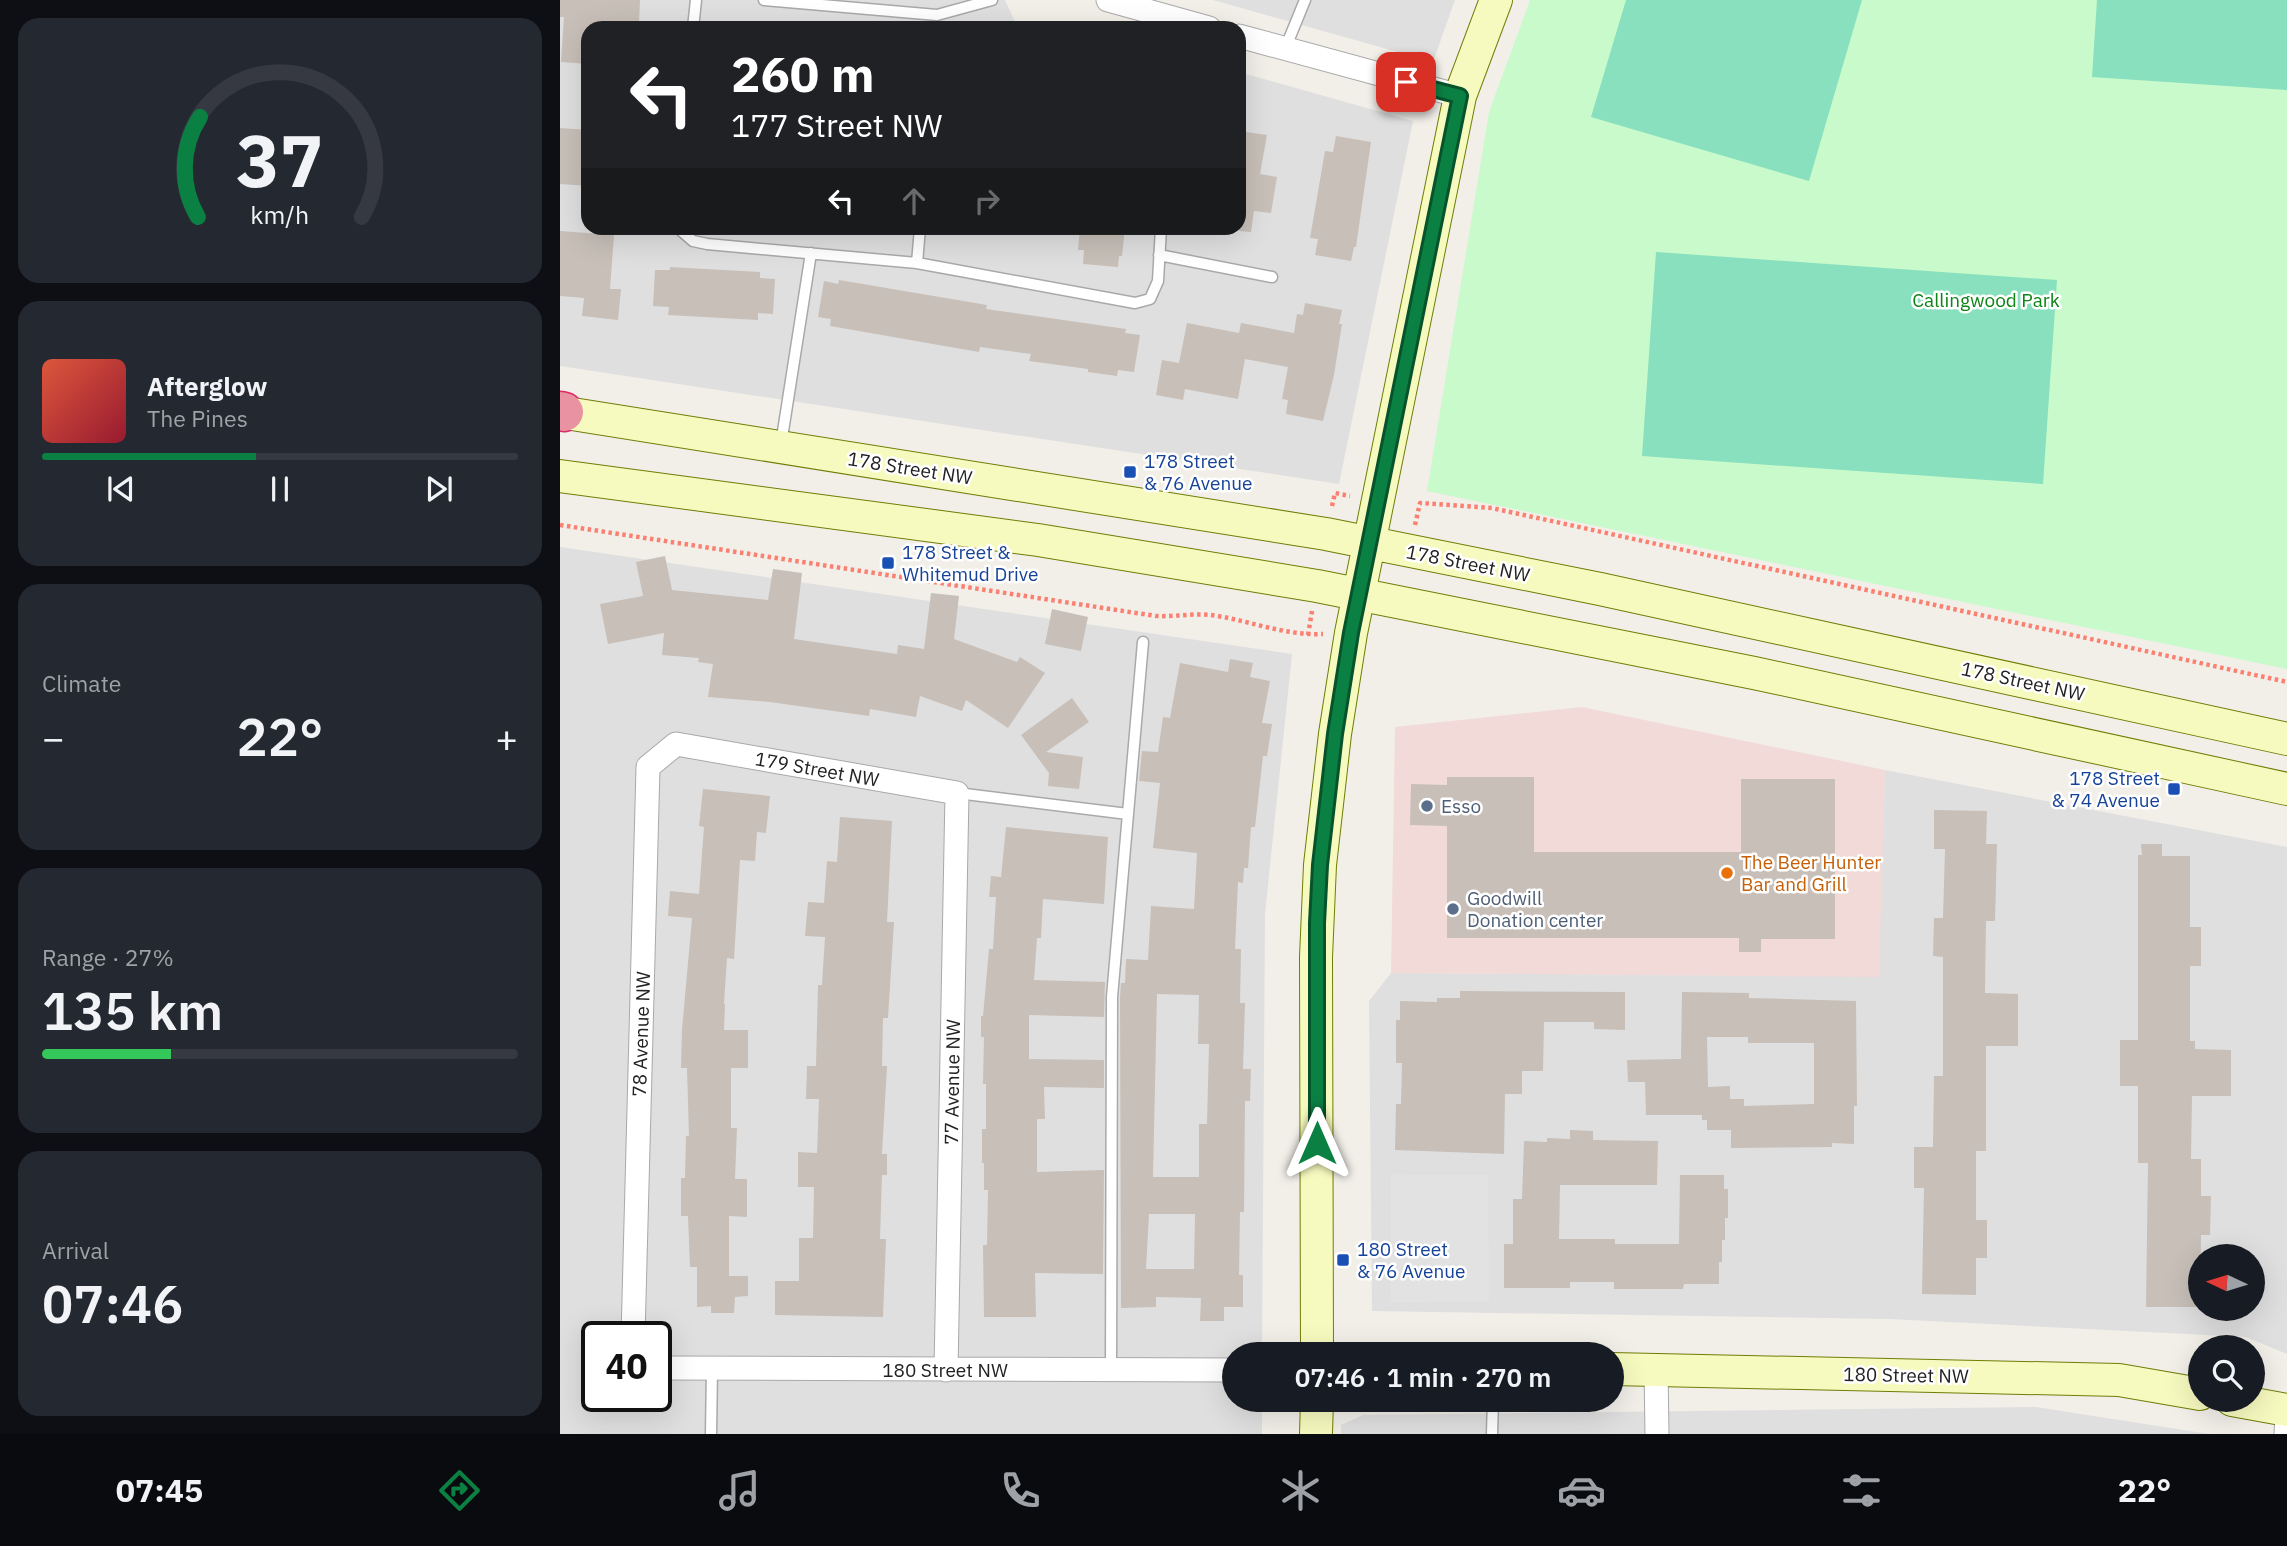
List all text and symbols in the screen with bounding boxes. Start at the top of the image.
text: 260 m [731,42,875,105]
icon: left [616,49,707,140]
pin [1376,52,1436,112]
icon: arrive [1387,63,1425,101]
text: 177 Street NW [731,104,943,146]
text: 37 [236,112,324,207]
icon: left [822,182,860,220]
icon: ahead [895,182,933,220]
icon: right [968,182,1006,220]
text: km/h [251,197,309,230]
park label: Callingwood Park [1912,288,2060,312]
text: Afterglow [147,369,267,403]
text: The Pines [147,403,248,433]
street label: 178 Street NW [846,446,974,490]
place label: 178 Street & 76 Avenue [1144,449,1252,495]
marker: 178 Street & 76 Avenue [1122,464,1138,480]
icon: previous [102,470,140,508]
icon: pause [261,470,299,508]
icon: next [420,470,458,508]
street label: 178 Street NW [1404,539,1532,587]
place label: 178 Street & Whitemud Drive [902,540,1038,586]
marker: 178 Street & Whitemud Drive [880,555,896,571]
street label: 178 Street NW [1959,656,2087,706]
text: Climate [42,668,121,698]
text: 22° [237,703,323,770]
text: − [42,713,65,762]
text: + [495,713,518,762]
street label: 179 Street NW [753,746,881,792]
place label: 178 Street & 74 Avenue [2052,766,2160,812]
marker: 178 Street & 74 Avenue [2166,781,2182,797]
place label: Esso [1441,794,1481,818]
marker: Esso [1419,798,1435,814]
place label: The Beer Hunter Bar and Grill [1741,850,1881,896]
marker: The Beer Hunter Bar and Grill [1719,865,1735,881]
place label: Goodwill Donation center [1467,886,1603,932]
marker: Goodwill Donation center [1445,901,1461,917]
text: Range · 27% [42,942,174,972]
street label: 78 Avenue NW [627,971,655,1097]
text: 135 km [42,977,223,1044]
street label: 77 Avenue NW [939,1019,965,1145]
position arrow [1280,1106,1354,1180]
text: Arrival [42,1235,109,1265]
place label: 180 Street & 76 Avenue [1357,1237,1465,1283]
north arrow [2188,1244,2264,1321]
map controls [2188,1244,2265,1412]
marker: 180 Street & 76 Avenue [1335,1252,1351,1268]
text: 07:46 [42,1270,183,1337]
speed limit sign: 40 [581,1321,672,1412]
button: search [2188,1335,2265,1412]
street label: 180 Street NW [882,1358,1008,1382]
text: 07:46 · 1 min · 270 m [1295,1360,1551,1394]
street label: 180 Street NW [1843,1362,1969,1388]
icon: directions [435,1466,484,1515]
icon: music [715,1466,764,1515]
icon: phone [996,1466,1045,1515]
icon: climate [1276,1466,1325,1515]
icon: car [1557,1466,1606,1515]
icon: filters [1837,1466,1886,1515]
text: 07:45 [116,1469,203,1511]
text: 22° [2118,1469,2171,1511]

